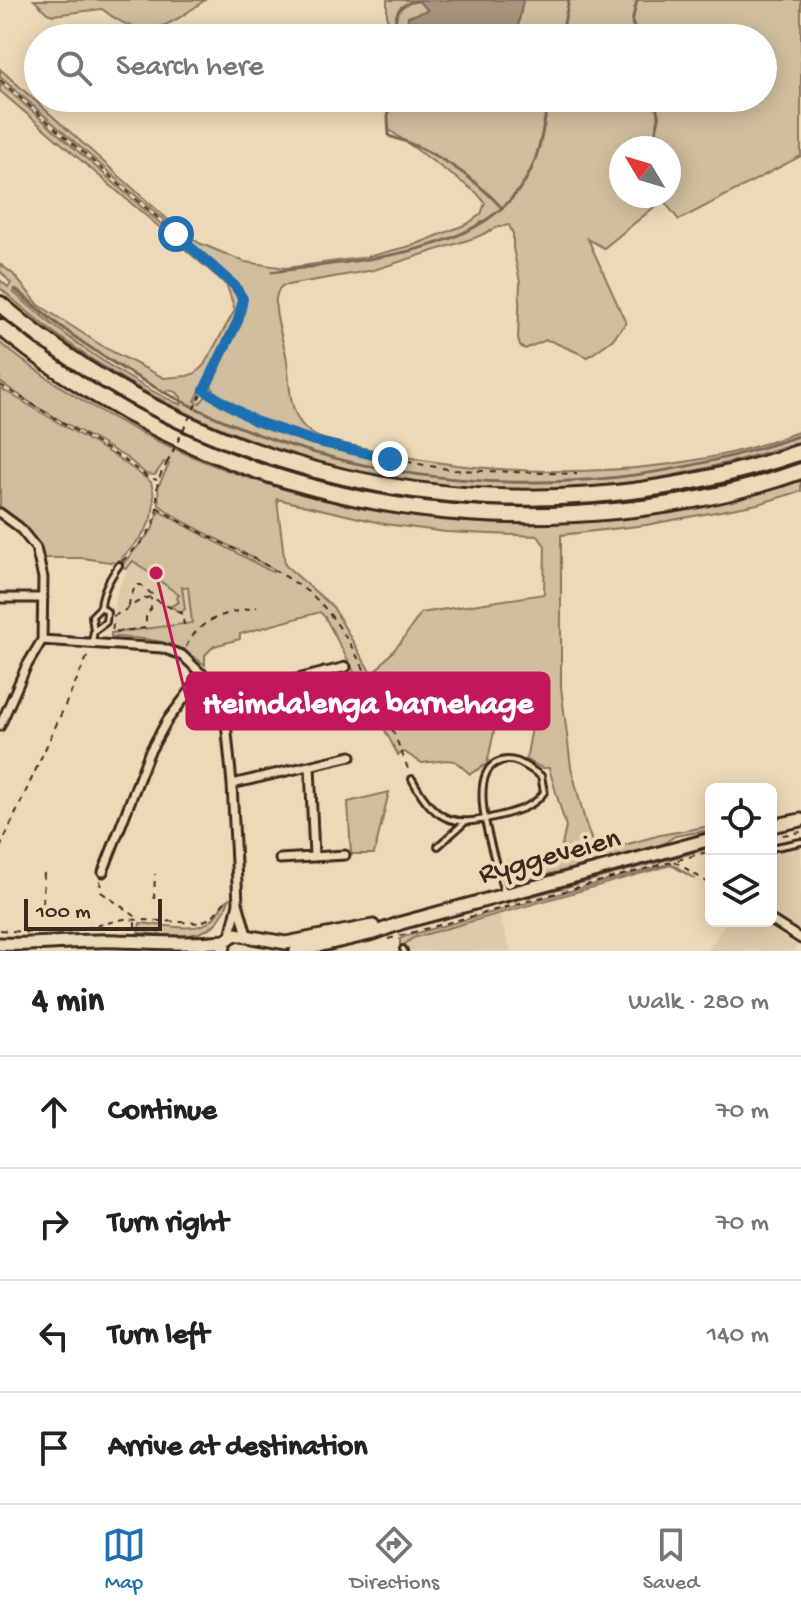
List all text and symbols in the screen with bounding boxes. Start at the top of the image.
search box [24,24,777,112]
icon: search [52,46,96,90]
text: Search here [116,51,264,86]
north arrow [609,136,681,208]
route start [158,216,194,252]
route end [372,441,408,477]
callout: Heimdalenga barnehage [187,673,549,729]
text: Heimdalenga barnehage [203,687,535,725]
map controls [705,783,777,927]
button: locate [705,783,777,855]
street label: Ryggeveien [475,822,625,894]
button: layers [705,855,777,927]
scale bar [24,895,162,931]
text: 100 m [36,900,91,926]
text: 4 min [32,983,104,1023]
text: Walk · 280 m [628,988,769,1019]
icon: ahead [32,1090,76,1134]
text: Continue [108,1095,217,1130]
text: 70 m [716,1097,769,1128]
icon: right [32,1202,76,1246]
text: Turn right [108,1207,228,1242]
text: 70 m [716,1209,769,1240]
icon: left [32,1314,76,1358]
text: Turn left [108,1319,209,1354]
text: 140 m [707,1321,769,1352]
icon: arrive [32,1426,76,1470]
text: Arrive at destination [108,1431,368,1466]
tab: Map [102,1523,146,1597]
tab: Directions [350,1523,439,1597]
tab: Saved [643,1523,699,1597]

